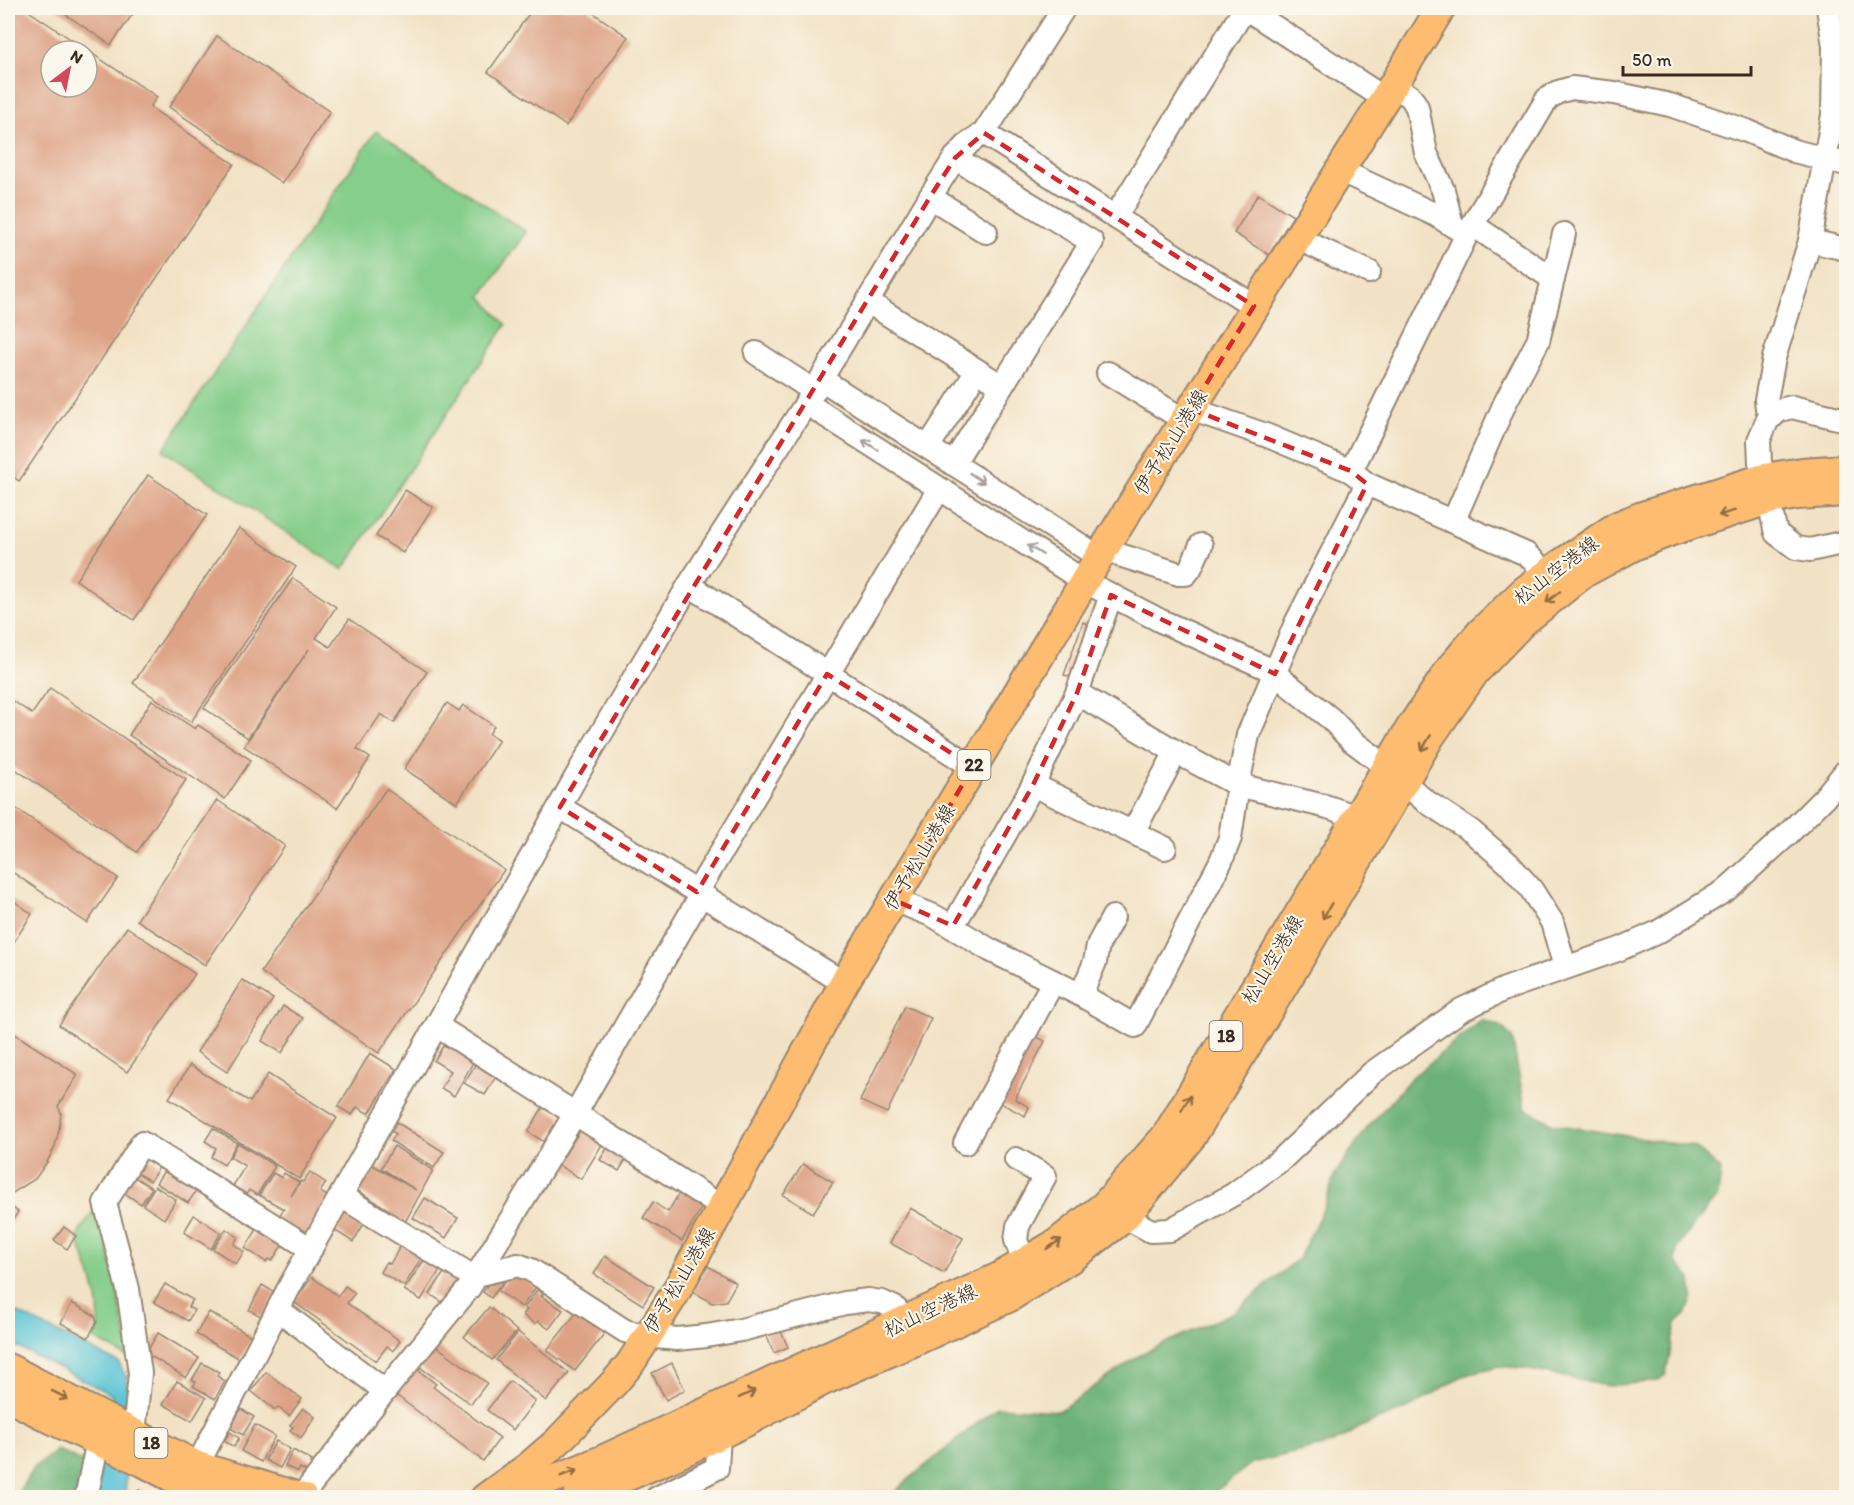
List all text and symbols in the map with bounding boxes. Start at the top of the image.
north arrow [39,39,99,99]
scale bar [1623,39,1750,77]
text: N [67,46,86,68]
text: 50 m [1632,49,1672,71]
street label: 伊予松山港線 [1128,385,1212,499]
one-way arrow [862,439,879,451]
one-way arrow [968,472,985,485]
one-way arrow [1718,508,1737,519]
street label: 松山空港線 [1509,530,1603,610]
one-way arrow [1027,544,1044,556]
one-way arrow [1546,590,1562,603]
one-way arrow [1420,734,1432,751]
road number: 22 [958,750,990,780]
street label: 伊予松山港線 [878,799,960,915]
one-way arrow [1321,902,1333,919]
street label: 松山空港線 [1236,910,1308,1008]
road number: 18 [1210,1021,1242,1051]
one-way arrow [1180,1095,1192,1112]
street label: 伊予松山港線 [638,1222,720,1338]
one-way arrow [1046,1238,1062,1250]
street label: 松山空港線 [880,1278,980,1342]
one-way arrow [738,1387,756,1399]
one-way arrow [50,1389,68,1401]
road number: 18 [134,1428,168,1458]
one-way arrow [559,1467,578,1478]

